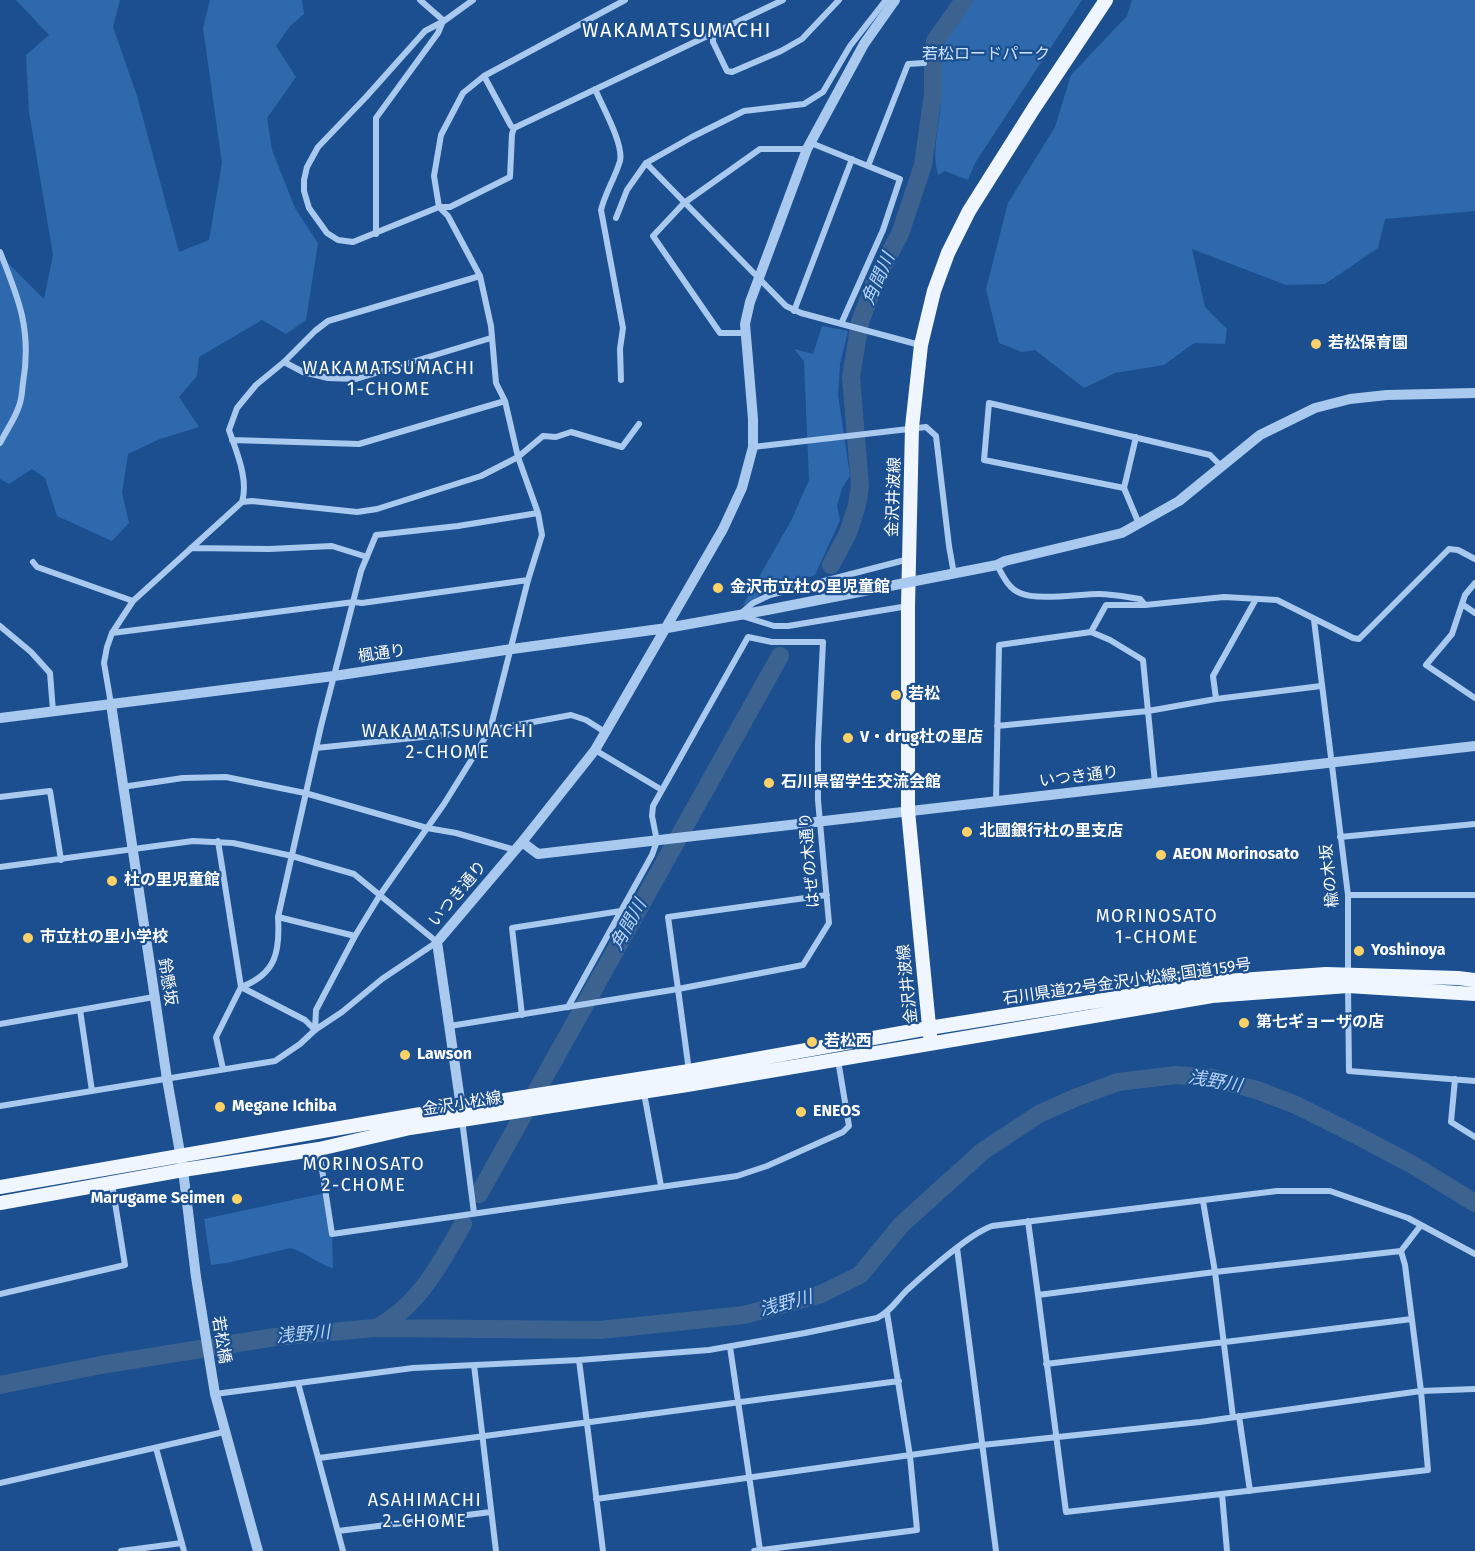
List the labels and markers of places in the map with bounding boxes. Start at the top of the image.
place label: 若松保育園 [1328,334,1408,354]
marker: 若松保育園 [1309,337,1323,351]
place label: 金沢市立杜の里児童館 [730,578,890,598]
marker: 金沢市立杜の里児童館 [711,581,725,595]
place label: 若松 [908,685,940,705]
marker: 若松 [889,688,903,702]
place label: V・drug杜の里店 [860,728,983,748]
marker: V・drug杜の里店 [841,731,855,745]
place label: 石川県留学生交流会館 [781,773,941,793]
marker: 石川県留学生交流会館 [762,776,776,790]
place label: 北國銀行杜の里支店 [979,822,1123,842]
marker: 北國銀行杜の里支店 [960,825,974,839]
place label: AEON Morinosato [1173,845,1299,865]
marker: AEON Morinosato [1154,848,1168,862]
place label: 杜の里児童館 [124,871,220,891]
marker: 杜の里児童館 [105,874,119,888]
place label: 市立杜の里小学校 [40,928,168,948]
marker: 市立杜の里小学校 [21,931,35,945]
place label: Yoshinoya [1371,941,1445,961]
marker: Yoshinoya [1352,944,1366,958]
place label: 第七ギョーザの店 [1256,1013,1384,1033]
marker: 第七ギョーザの店 [1237,1016,1251,1030]
place label: 若松西 [824,1032,872,1052]
marker: 若松西 [805,1035,819,1049]
place label: Lawson [417,1045,472,1065]
marker: Lawson [398,1048,412,1062]
place label: Megane Ichiba [232,1097,337,1117]
marker: Megane Ichiba [213,1100,227,1114]
place label: ENEOS [813,1102,860,1122]
marker: ENEOS [794,1105,808,1119]
place label: Marugame Seimen [91,1189,225,1209]
marker: Marugame Seimen [230,1192,244,1206]

